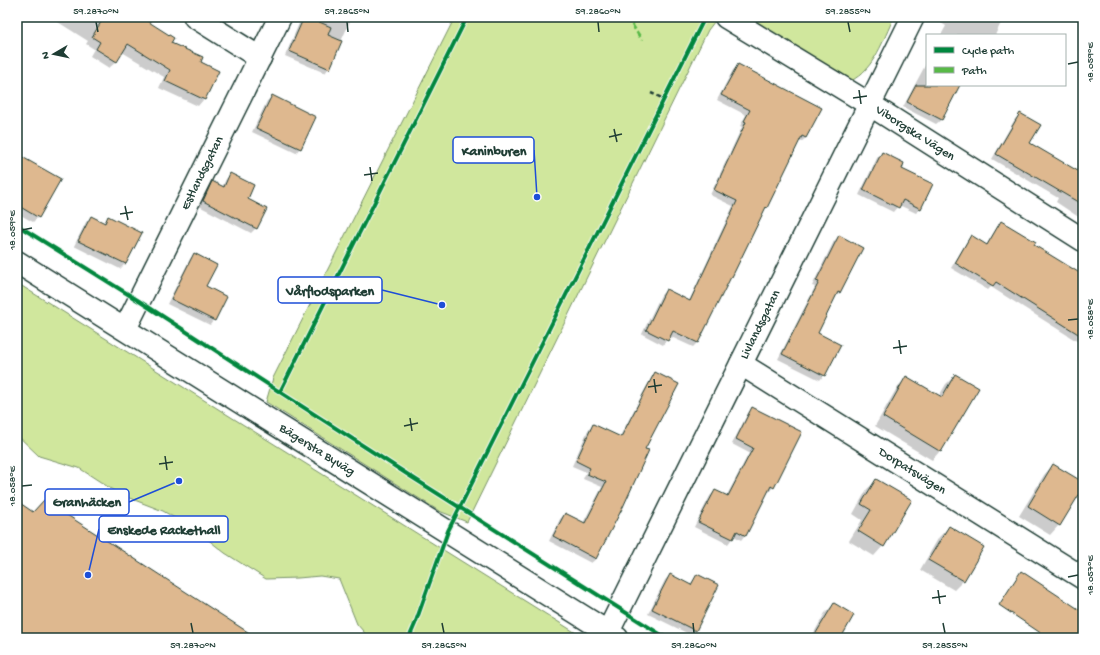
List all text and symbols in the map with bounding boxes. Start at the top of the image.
text: 59.2870°N [73,6,119,18]
text: 59.2865°N [324,6,370,18]
text: 59.2860°N [575,6,621,18]
text: 59.2855°N [825,6,871,18]
north arrow [34,34,74,74]
legend [926,34,1066,86]
text: 18.059°E [1085,42,1097,83]
text: Cycle path [962,45,1015,59]
text: N [40,51,53,60]
text: Path [961,65,987,79]
street label: Viborgska Vägen [872,102,958,165]
street label: Estlandsgatan [178,133,227,212]
callout: Kaninburen [453,137,534,163]
text: Kaninburen [461,144,527,161]
text: 18.059°E [7,210,19,251]
callout: Vårflodsparken [278,277,382,303]
text: Vårflodsparken [285,284,374,301]
street label: Livlandsgatan [737,287,784,362]
text: 18.058°E [1085,298,1097,340]
street label: Bägersta Byväg [276,420,358,479]
street label: Dorpatsvägen [875,444,949,498]
text: 18.058°E [7,465,19,507]
callout: Granhäcken [45,489,129,515]
text: Granhäcken [53,495,122,512]
callout: Enskede Rackethall [99,516,228,542]
text: Enskede Rackethall [107,523,221,540]
text: 18.057°E [1085,554,1097,596]
text: 59.2870°N [170,640,216,652]
text: 59.2865°N [421,640,467,652]
text: 59.2860°N [671,640,717,652]
text: 59.2855°N [922,640,968,652]

